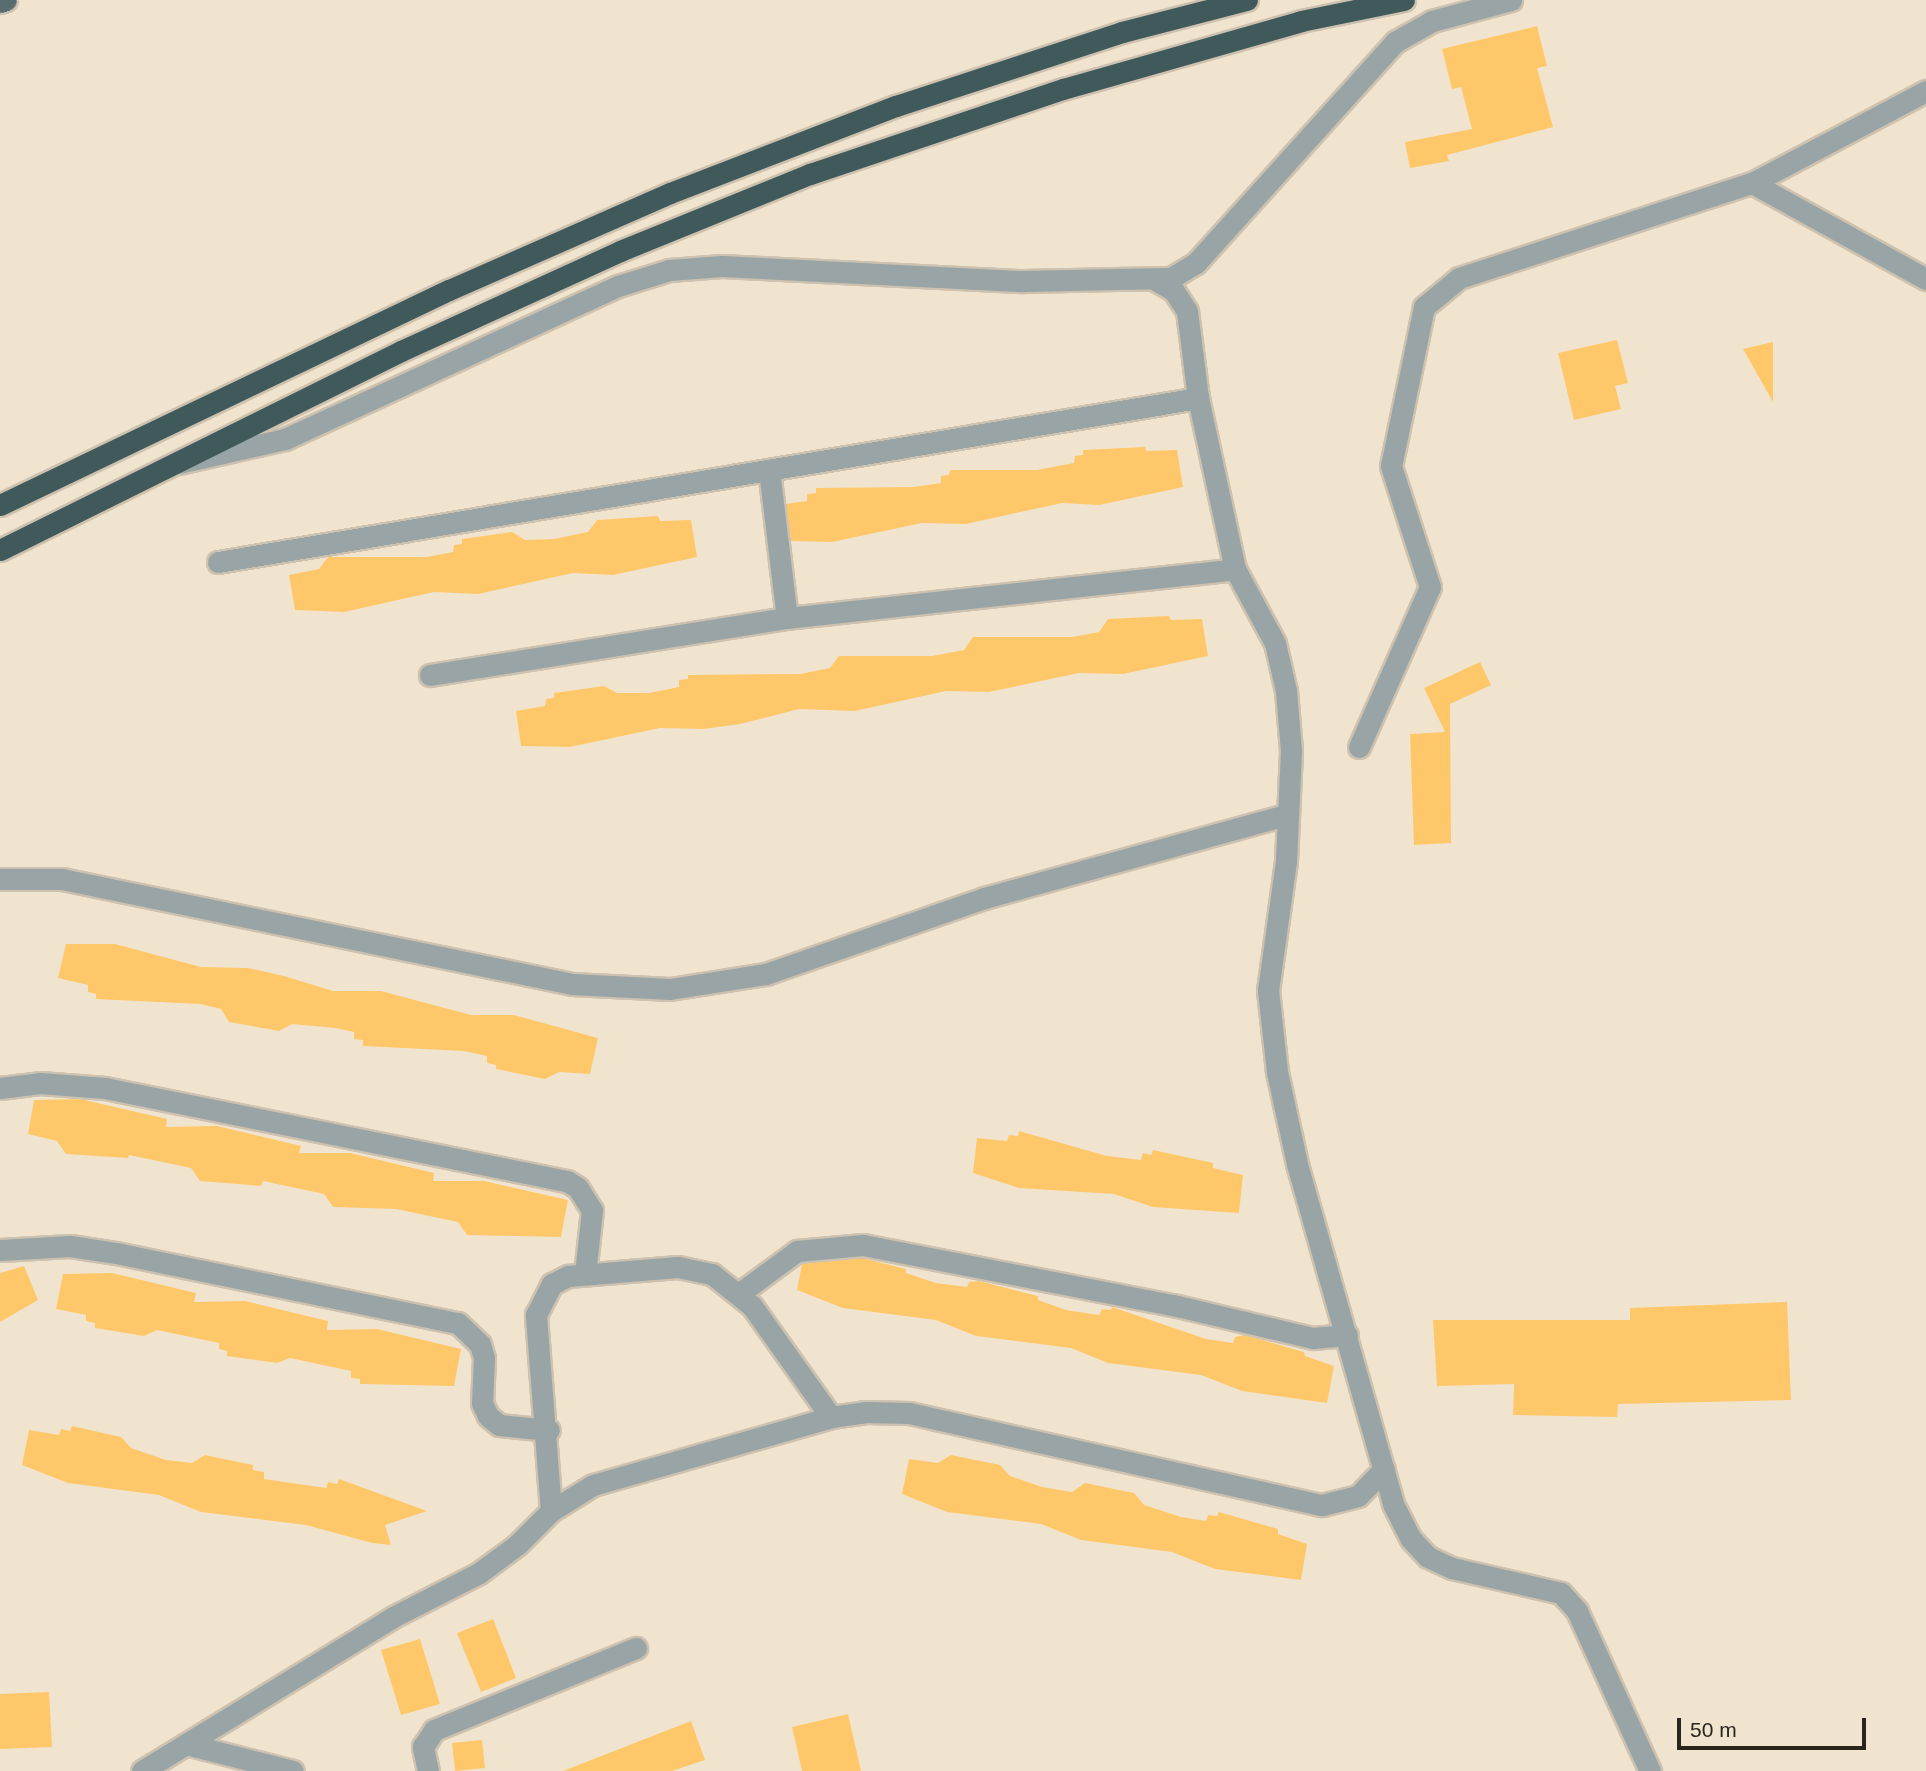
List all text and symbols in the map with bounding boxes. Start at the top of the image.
scale bar [1681,1704,1870,1748]
text: 50 m [1690,1718,1737,1741]

